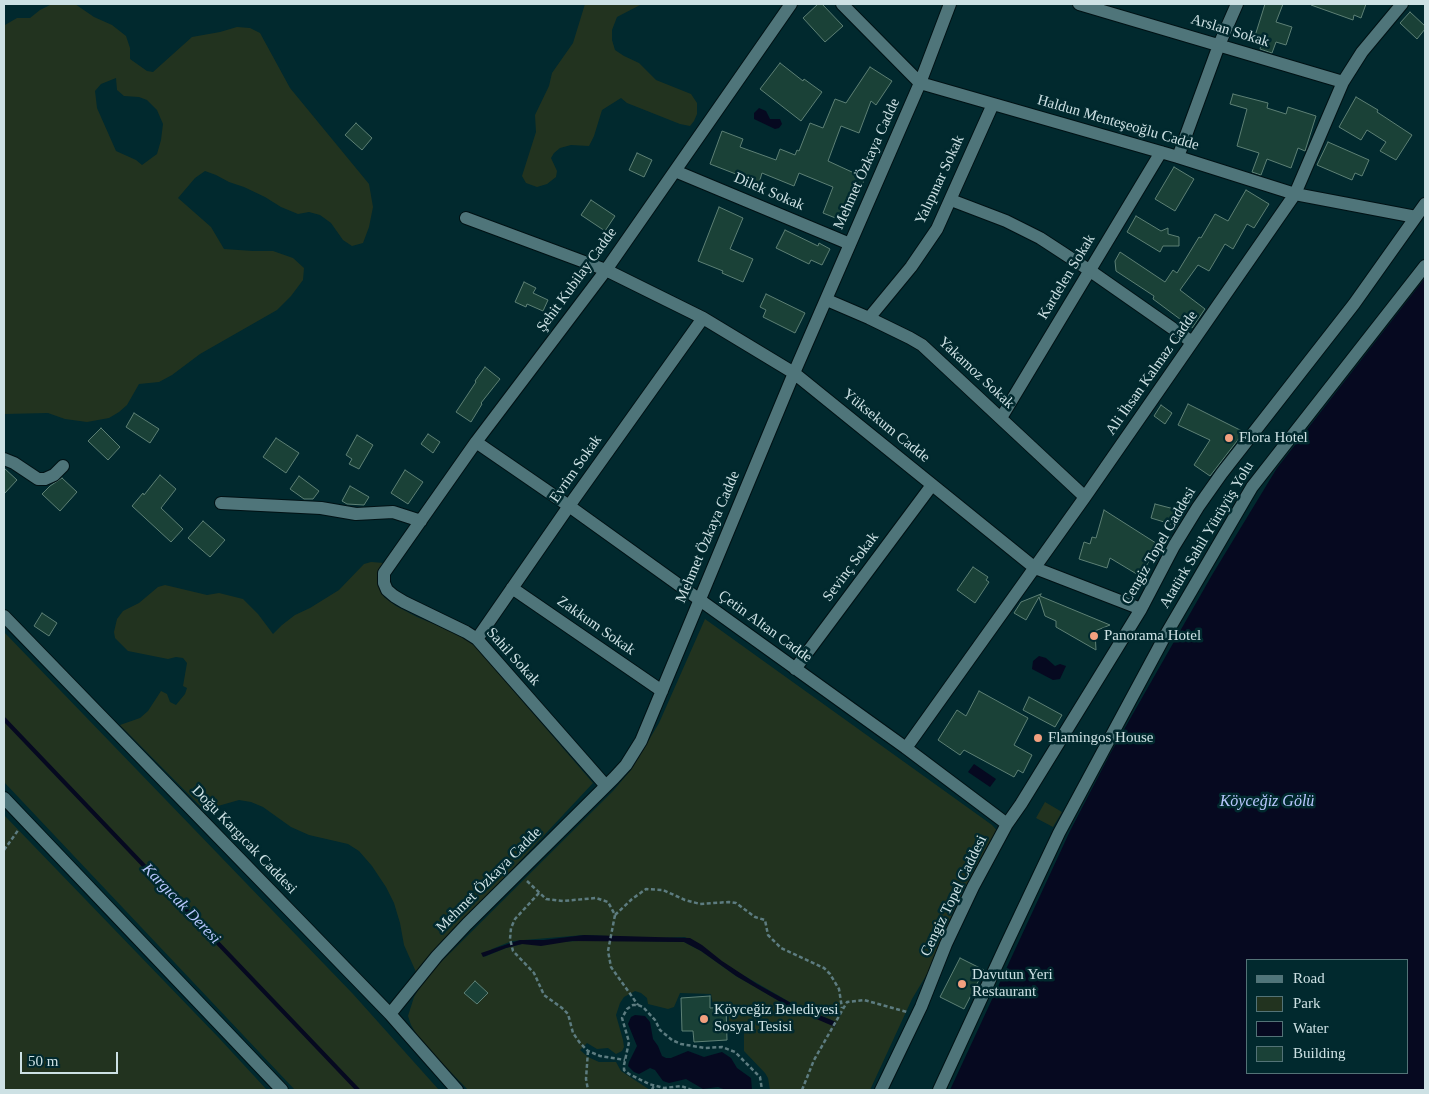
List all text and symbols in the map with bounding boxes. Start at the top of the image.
street label: Arslan Sokak [1189,11,1271,51]
street label: Haldun Menteşeoğlu Cadde [1035,91,1201,155]
street label: Mehmet Özkaya Cadde [830,96,904,232]
street label: Yalıpınar Sokak [911,133,969,227]
street label: Dilek Sokak [731,169,807,215]
street label: Şehit Kubilay Cadde [533,224,621,336]
street label: Kardelen Sokak [1035,231,1099,323]
street label: Ali İhsan Kalmaz Cadde [1102,307,1202,439]
street label: Yakamoz Sokak [934,333,1018,413]
street label: Yüksekum Cadde [839,385,933,467]
place label: Flora Hotel [1239,429,1308,447]
street label: Evrim Sokak [546,432,606,506]
marker: Flora Hotel [1223,432,1235,444]
street label: Atatürk Sahil Yürüyüş Yolu [1156,458,1258,612]
street label: Mehmet Özkaya Cadde [672,468,744,606]
street label: Cengiz Topel Caddesi [1118,484,1200,608]
street label: Sevinç Sokak [819,529,883,605]
street label: Çetin Altan Cadde [715,587,815,667]
street label: Zakkum Sokak [553,592,639,660]
street label: Sahil Sokak [482,624,544,690]
place label: Panorama Hotel [1104,627,1201,645]
marker: Panorama Hotel [1088,630,1100,642]
place label: Flamingos House [1048,729,1153,747]
marker: Flamingos House [1032,732,1044,744]
street label: Doğu Kargıcak Caddesi [188,782,300,898]
water label: Köyceğiz Gölü [1220,792,1314,812]
street label: Mehmet Özkaya Cadde [433,824,545,936]
street label: Cengiz Topel Caddesi [917,833,991,959]
water label: Kargıcak Deresi [138,860,224,948]
legend [1246,959,1409,1074]
place label: Davutun Yeri Restaurant [972,966,1053,1001]
text: Road [1293,970,1325,986]
marker: Davutun Yeri Restaurant [956,978,968,990]
text: Park [1293,995,1321,1011]
place label: Köyceğiz Belediyesi Sosyal Tesisi [714,1001,839,1036]
marker: Köyceğiz Belediyesi Sosyal Tesisi [698,1013,710,1025]
text: Water [1293,1020,1328,1036]
scale bar [22,1042,120,1074]
text: Building [1293,1045,1346,1061]
text: 50 m [28,1053,58,1069]

